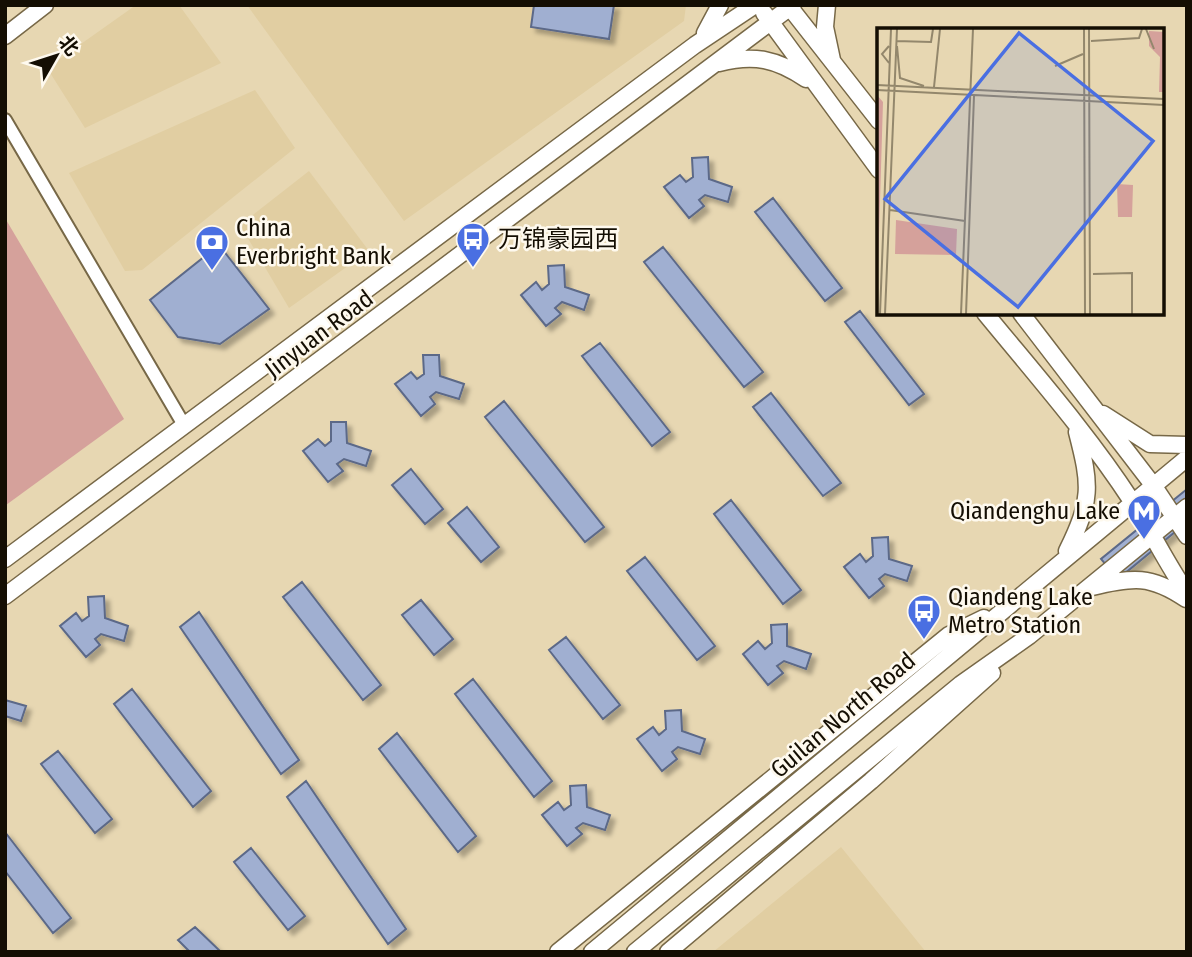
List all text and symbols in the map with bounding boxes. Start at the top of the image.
north arrow [21,21,91,91]
inset map [877,28,1164,315]
text: 北 [54,31,84,60]
place label: China Everbright Bank [236,214,392,270]
bus stop icon: 万锦豪园西 [454,220,492,269]
bank icon: China Everbright Bank [193,223,231,272]
place label: 万锦豪园西 [498,225,618,253]
street label: Jinyuan Road [259,284,379,384]
metro station icon: Qiandenghu Lake [1125,492,1163,541]
place label: Qiandenghu Lake [950,497,1120,525]
place label: Qiandeng Lake Metro Station [948,583,1093,639]
bus stop icon: Qiandeng Lake Metro Station [905,592,943,641]
street label: Guilan North Road [765,646,921,784]

